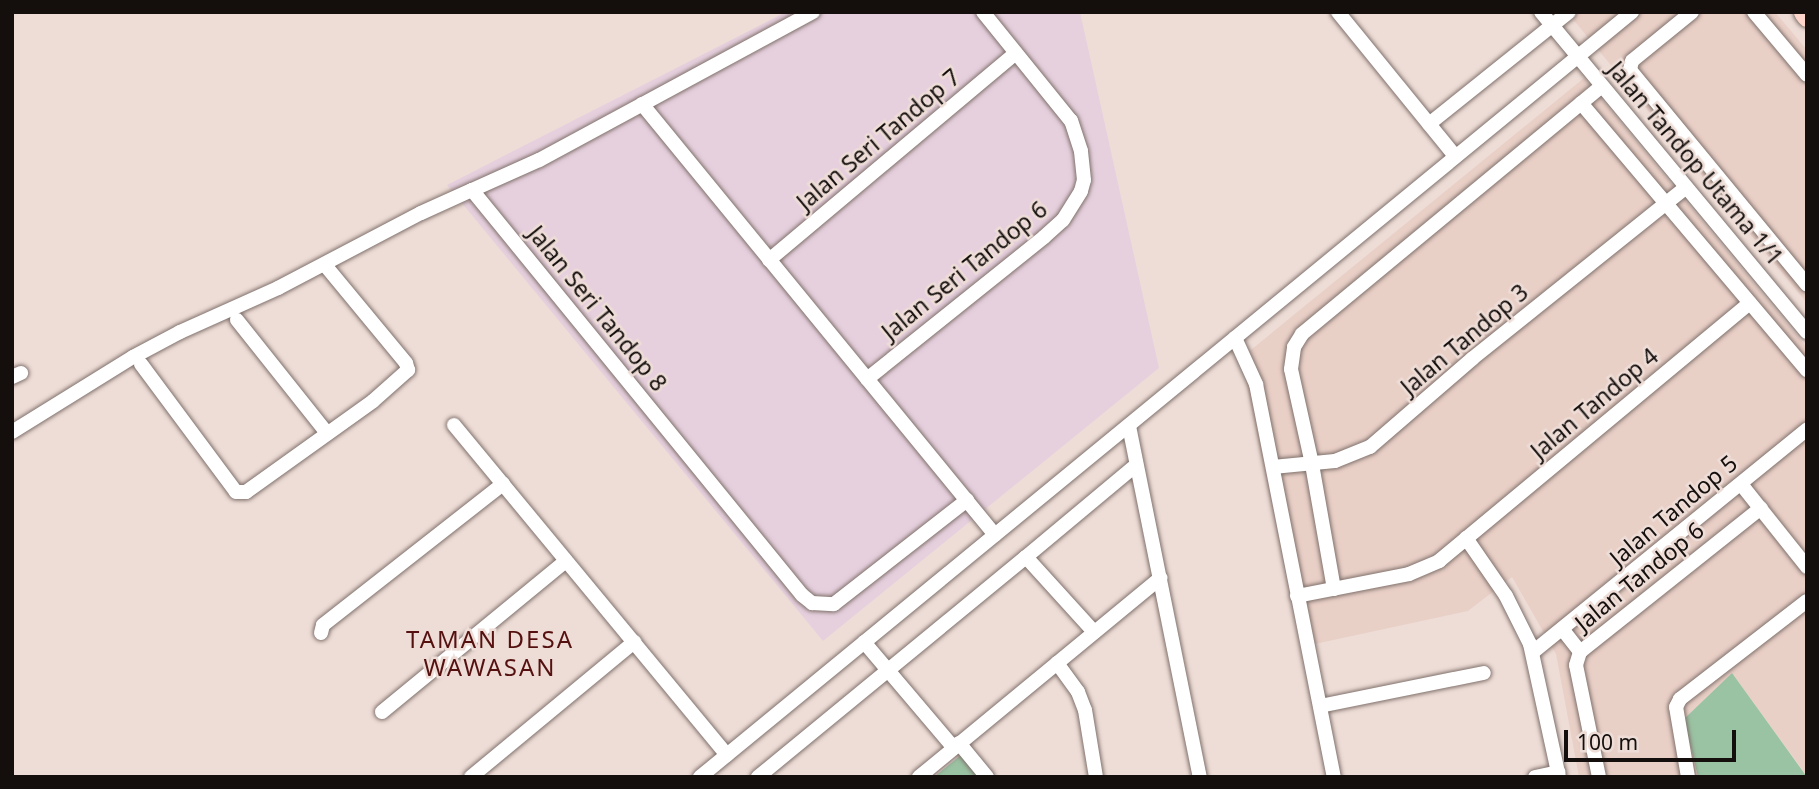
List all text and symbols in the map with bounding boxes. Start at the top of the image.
street label: Jalan Tandop Utama 1/1 [1603,55,1789,271]
street label: Jalan Seri Tandop 7 [791,63,965,215]
street label: Jalan Seri Tandop 6 [876,195,1052,345]
street label: Jalan Seri Tandop 8 [523,220,673,396]
street label: Jalan Tandop 3 [1395,278,1533,400]
street label: Jalan Tandop 4 [1525,342,1663,464]
street label: Jalan Tandop 5 [1604,449,1742,571]
street label: Jalan Tandop 6 [1569,516,1709,636]
district label: TAMAN DESA WAWASAN [407,625,573,681]
scale bar [1567,716,1738,760]
text: 100 m [1577,728,1638,756]

